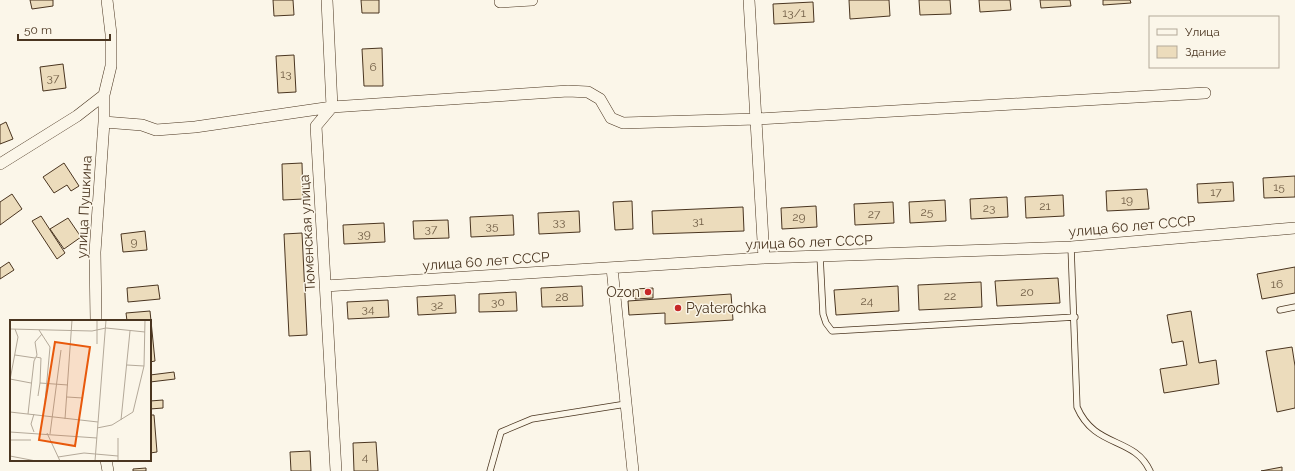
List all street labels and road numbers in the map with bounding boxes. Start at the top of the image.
street label: улица Пушкина [73,155,95,259]
street label: Тюменская улица [296,174,318,292]
street label: улица 60 лет СССР [1068,212,1196,240]
street label: улица 60 лет СССР [745,232,873,252]
street label: улица 60 лет СССР [422,249,550,273]

